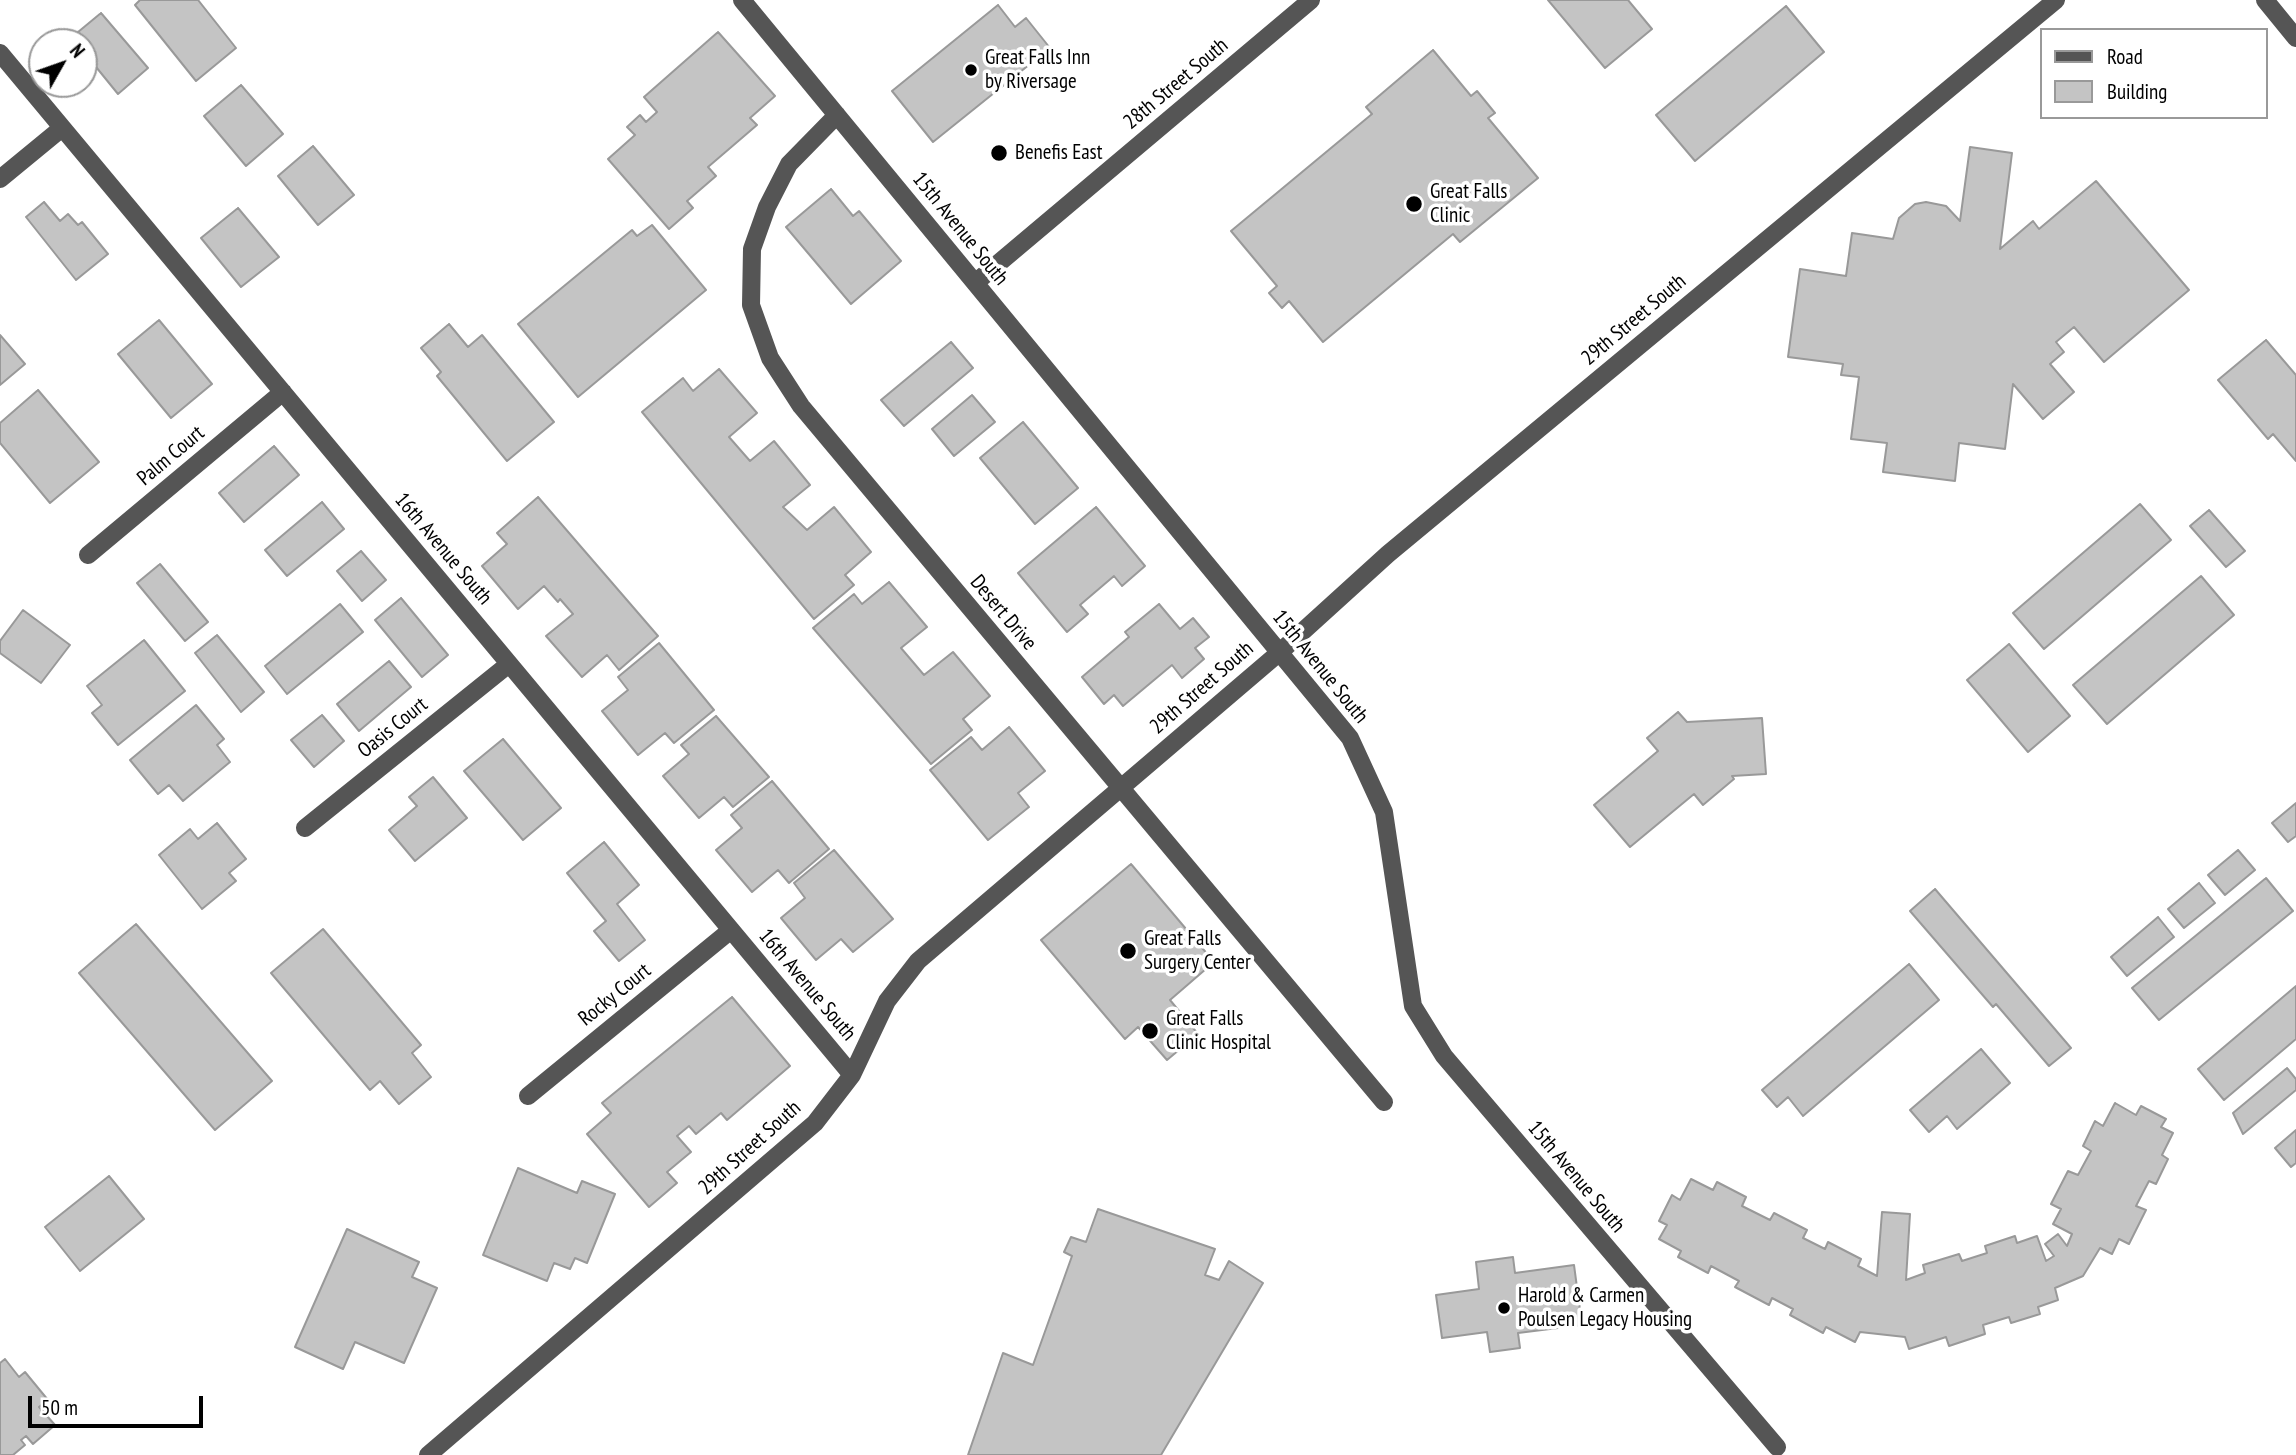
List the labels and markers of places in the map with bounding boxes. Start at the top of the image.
place label: Great Falls Inn by Riversage [985,45,1090,95]
marker: Great Falls Inn by Riversage [963,62,979,78]
place label: Benefis East [1015,140,1102,166]
marker: Benefis East [989,143,1009,163]
place label: Great Falls Clinic [1430,179,1507,229]
marker: Great Falls Clinic [1404,194,1424,214]
place label: Great Falls Surgery Center [1144,926,1251,976]
marker: Great Falls Surgery Center [1118,941,1138,961]
place label: Great Falls Clinic Hospital [1166,1006,1271,1056]
marker: Great Falls Clinic Hospital [1140,1021,1160,1041]
place label: Harold & Carmen Poulsen Legacy Housing [1518,1283,1692,1333]
marker: Harold & Carmen Poulsen Legacy Housing [1496,1300,1512,1316]

